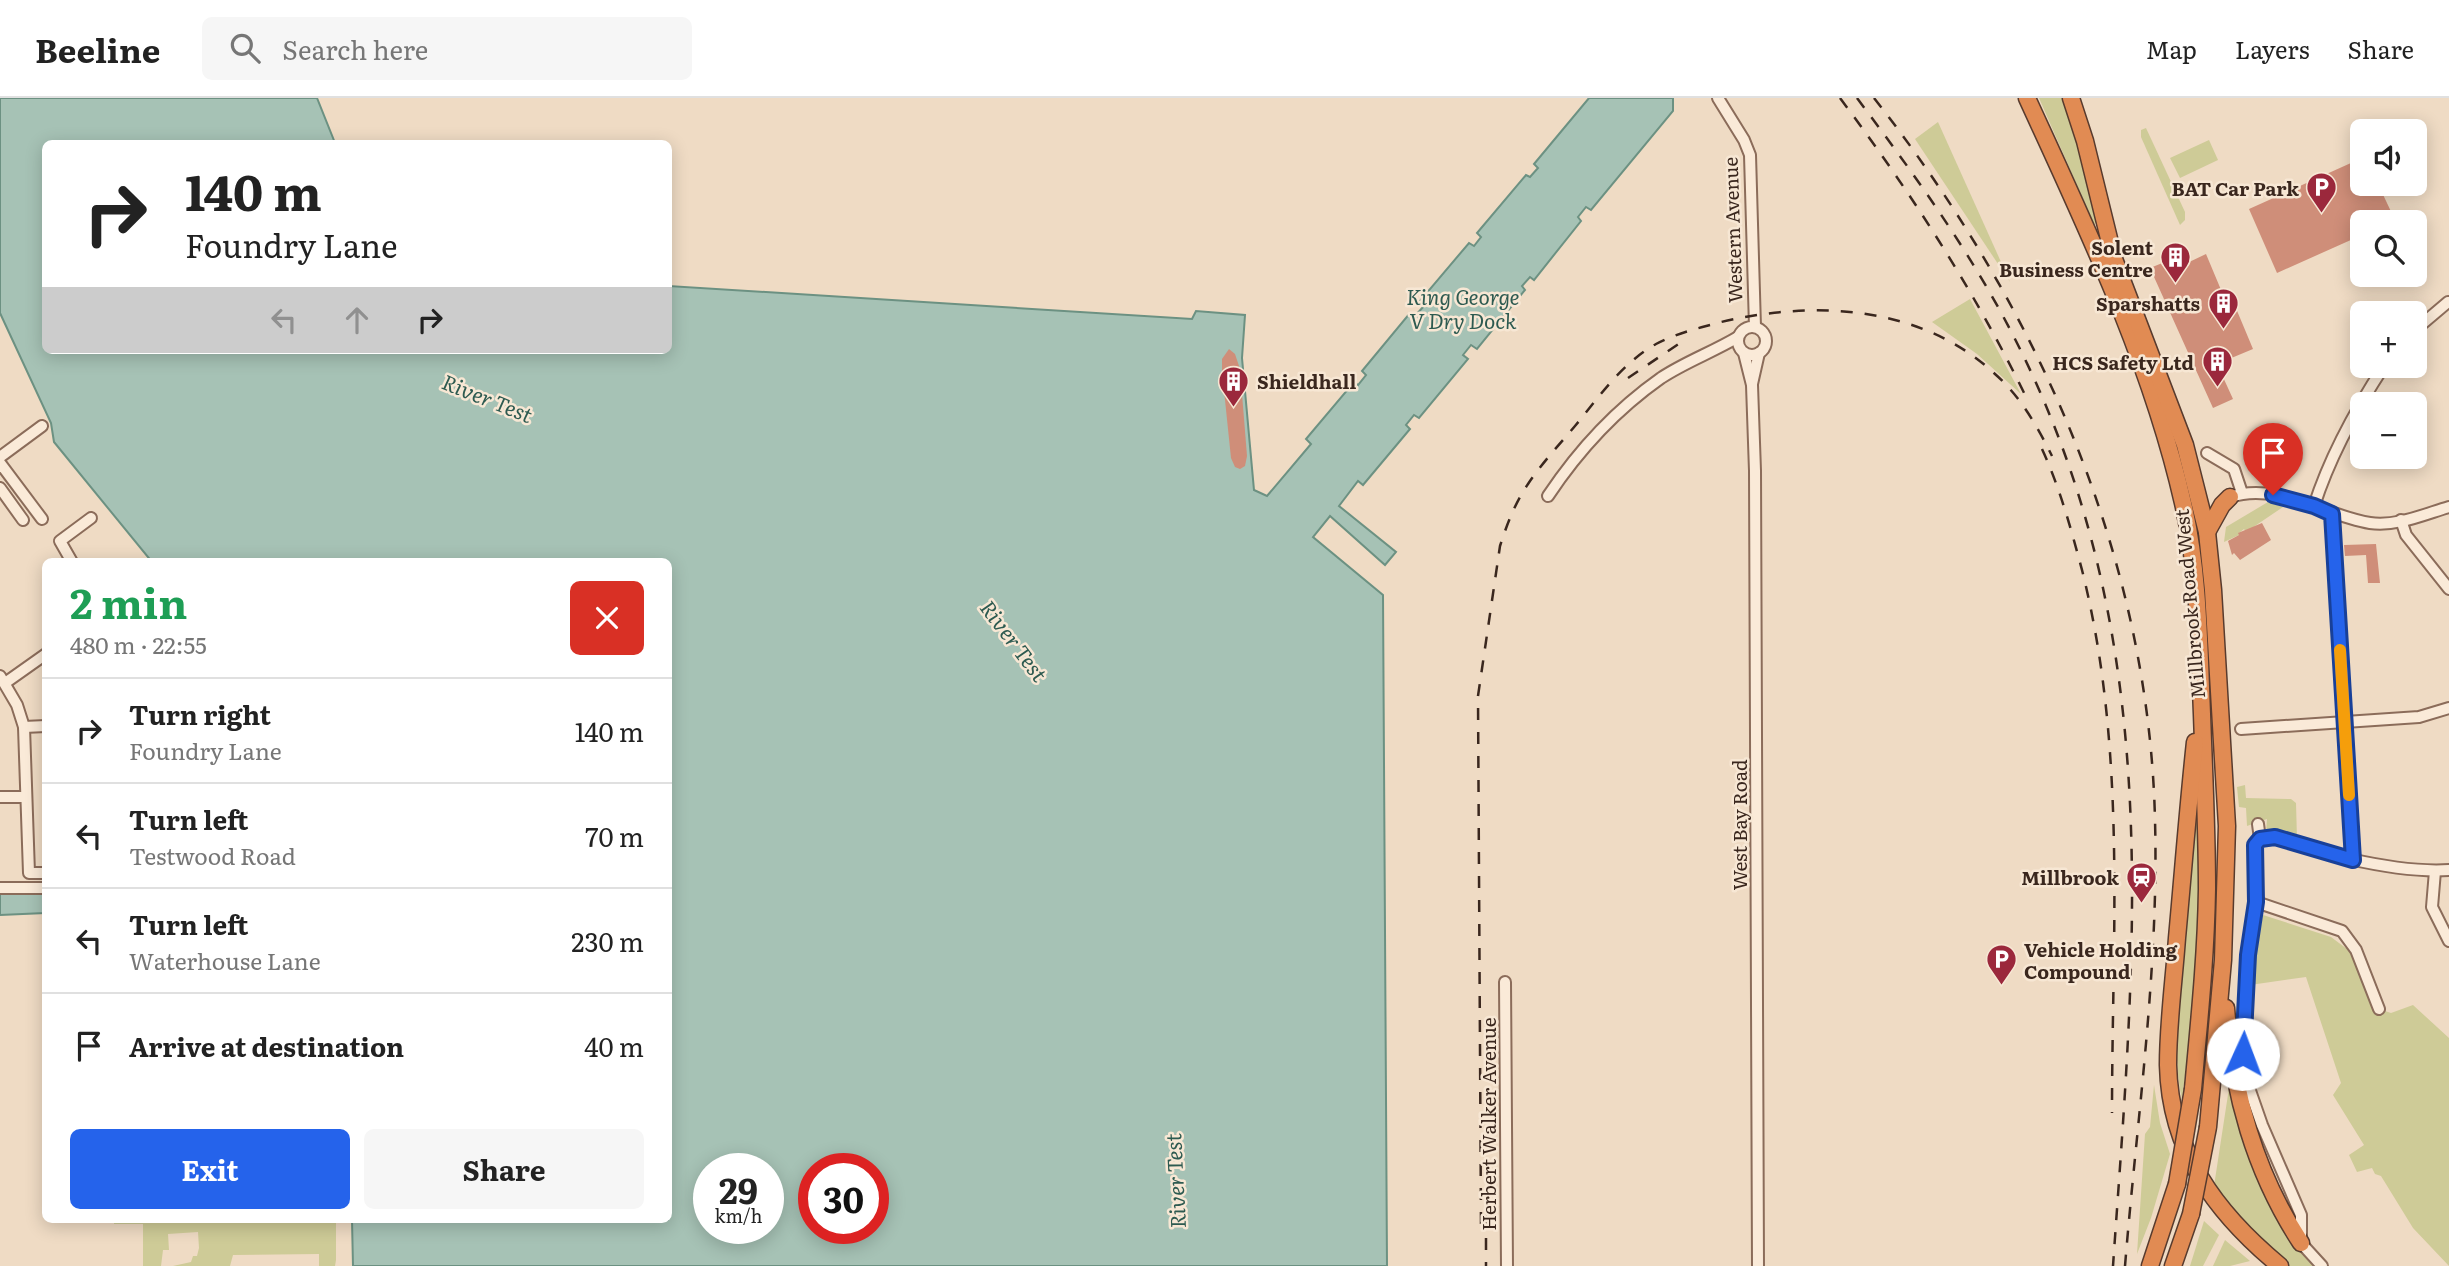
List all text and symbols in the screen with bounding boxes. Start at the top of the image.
search box [202,17,692,80]
text: Beeline [35,24,160,73]
icon: search [226,29,264,67]
text: Search here [282,29,428,68]
text: Map [2146,31,2197,66]
text: Layers [2235,31,2309,66]
text: Share [2347,31,2414,66]
map controls [2350,119,2427,469]
button: sound [2350,119,2427,196]
text: 140 m [185,153,322,226]
street label: Western Avenue [1715,156,1749,304]
icon: right [70,168,161,259]
parking icon: BAT Car Park [2305,171,2339,215]
place label: BAT Car Park [2171,174,2299,202]
button: search [2350,210,2427,287]
text: Foundry Lane [185,220,398,268]
place label: Solent Business Centre [1999,233,2154,283]
building icon: Solent Business Centre [2159,241,2193,285]
water label: King George V Dry Dock [1406,280,1520,335]
building icon: Sparshatts [2206,286,2240,330]
place label: Sparshatts [2096,289,2200,317]
icon: left [265,301,303,339]
icon: ahead [338,301,376,339]
icon: right [411,301,449,339]
button: + [2350,301,2427,378]
building icon: HCS Safety Ltd [2200,345,2234,389]
place label: HCS Safety Ltd [2052,348,2194,376]
building icon: Shieldhall [1217,364,1251,408]
water label: River Test [438,365,538,429]
place label: Shieldhall [1257,367,1356,395]
button: − [2350,392,2427,469]
pin [2243,423,2303,495]
icon: arrive [2254,434,2292,472]
street label: Millbrook Road West [2167,508,2211,700]
text: 2 min [70,570,187,632]
button: close [570,581,644,655]
water label: River Test [974,593,1056,688]
text: 480 m · 22:55 [70,627,207,661]
text: Turn right [129,694,271,733]
text: 140 m [575,711,644,750]
icon: right [70,712,108,750]
text: Foundry Lane [129,733,282,767]
street label: West Bay Road [1725,759,1753,891]
text: Turn left [129,799,248,838]
text: 70 m [585,816,644,855]
icon: left [70,817,108,855]
text: Testwood Road [129,838,296,872]
station icon: Millbrook [2125,860,2159,904]
place label: Millbrook [2021,863,2119,891]
text: Turn left [129,904,248,943]
text: 230 m [571,921,644,960]
icon: left [70,922,108,960]
place label: Vehicle Holding Compound [2024,935,2178,985]
text: Waterhouse Lane [129,943,321,977]
parking icon: Vehicle Holding Compound [1984,943,2018,987]
street label: Herbert Walker Avenue [1474,1017,1502,1231]
position arrow [2206,1017,2280,1091]
text: Arrive at destination [129,1026,404,1065]
text: 40 m [584,1026,644,1065]
icon: arrive [70,1027,108,1065]
button: Exit [70,1129,350,1209]
button: Share [364,1129,644,1209]
water label: River Test [1156,1132,1192,1229]
speed limit sign: 30 [798,1153,889,1244]
text: 29 [719,1163,758,1215]
text: km/h [715,1202,762,1229]

